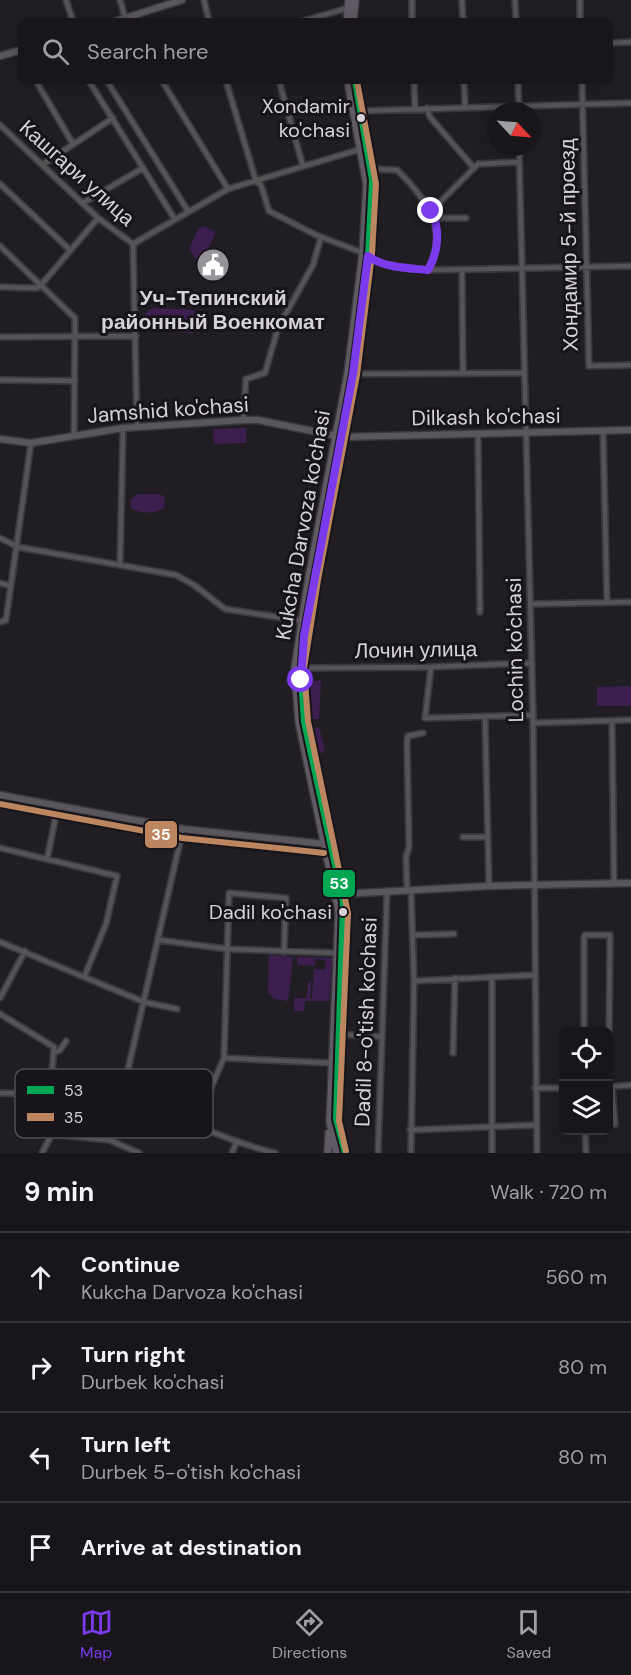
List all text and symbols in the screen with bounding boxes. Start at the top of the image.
search box [18,18,613,84]
icon: search [39,35,72,68]
text: Search here [87,37,208,66]
place label: Xondamir ko'chasi [262,93,350,143]
north arrow [487,102,541,156]
marker: Xondamir ko'chasi [355,112,367,124]
street label: Кашгари улица [13,114,141,233]
street label: Хондамир 5-й проезд [553,138,585,352]
route end [417,197,443,223]
public building icon: Уч-Тепинский районный Военкомат [195,247,231,283]
place label: Уч-Тепинский районный Военкомат [101,284,325,336]
street label: Jamshid ko'chasi [86,390,250,430]
street label: Dilkash ko'chasi [411,402,561,432]
street label: Kukcha Darvoza ko'chasi [269,408,337,642]
street label: Lochin ko'chasi [500,577,530,723]
street label: Лочин улица [354,635,478,665]
route start [287,666,313,692]
line badge: 35 [144,820,178,849]
text: 35 [151,824,171,845]
line badge: 53 [322,869,356,898]
text: 53 [329,873,349,894]
place label: Dadil ko'chasi [209,899,332,925]
marker: Dadil ko'chasi [337,906,349,918]
street label: Dadil 8-o'tish ko'chasi [348,917,384,1127]
map controls [559,1027,613,1135]
button: locate [559,1027,613,1081]
legend [15,1069,213,1138]
text: 53 [64,1080,83,1101]
button: layers [559,1081,613,1135]
text: 35 [64,1107,83,1128]
text: 9 min [24,1175,94,1209]
text: Walk · 720 m [490,1179,607,1205]
text: Continue [81,1250,180,1279]
icon: ahead [24,1261,57,1294]
text: 560 m [545,1264,607,1290]
text: Kukcha Darvoza ko'chasi [81,1279,303,1305]
text: Turn right [81,1340,186,1369]
icon: right [24,1351,57,1384]
text: 80 m [558,1354,607,1380]
text: Durbek ko'chasi [81,1369,224,1395]
text: Turn left [81,1430,171,1459]
icon: left [24,1441,57,1474]
text: 80 m [558,1444,607,1470]
text: Durbek 5-o'tish ko'chasi [81,1459,301,1485]
icon: arrive [24,1531,57,1564]
text: Arrive at destination [81,1533,302,1562]
tab: Map [80,1606,113,1663]
tab: Directions [272,1606,347,1663]
tab: Saved [507,1606,551,1663]

